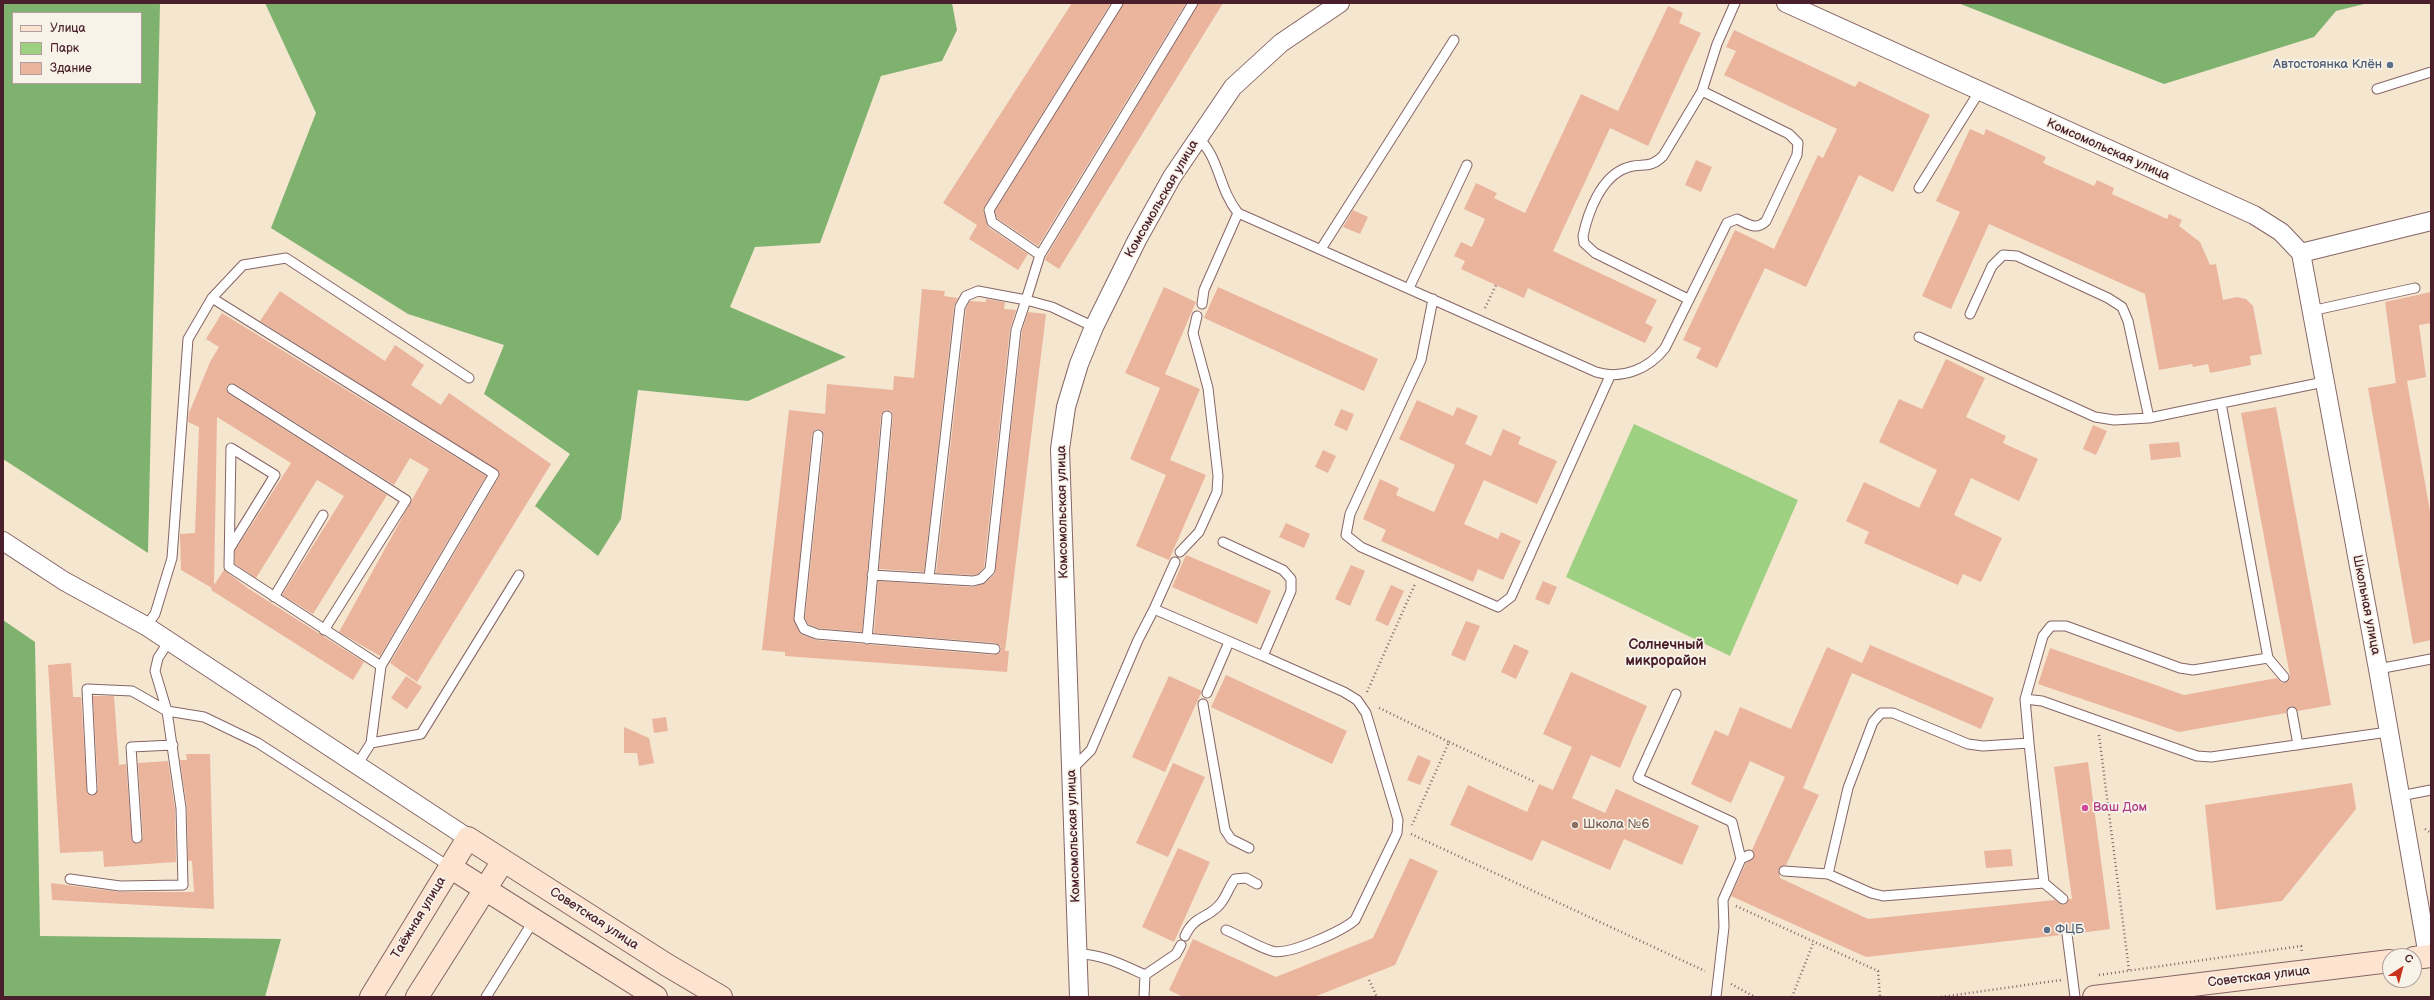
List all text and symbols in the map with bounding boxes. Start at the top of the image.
legend [12,12,142,84]
text: Улица [50,21,86,36]
text: Парк [50,41,79,56]
place label: Автостоянка Клён [2273,57,2382,73]
marker: Автостоянка Клён [2385,60,2395,70]
text: Здание [50,61,92,76]
street label: Комсомольская улица [2044,116,2172,184]
street label: Комсомольская улица [1122,137,1202,261]
street label: Комсомольская улица [1054,445,1072,579]
street label: Школьная улица [2349,554,2383,656]
district label: Солнечный микрорайон [1625,637,1707,670]
street label: Комсомольская улица [1064,769,1084,903]
place label: Ваш Дом [2093,800,2147,816]
marker: Ваш Дом [2080,803,2090,813]
place label: Школа №6 [1583,817,1649,833]
marker: Школа №6 [1570,820,1580,830]
street label: Таёжная улица [388,874,450,962]
street label: Советская улица [547,884,641,954]
place label: ФЦБ [2055,922,2084,938]
marker: ФЦБ [2042,925,2052,935]
north arrow [2382,948,2422,988]
text: С [2402,951,2416,966]
street label: Советская улица [2207,963,2311,991]

